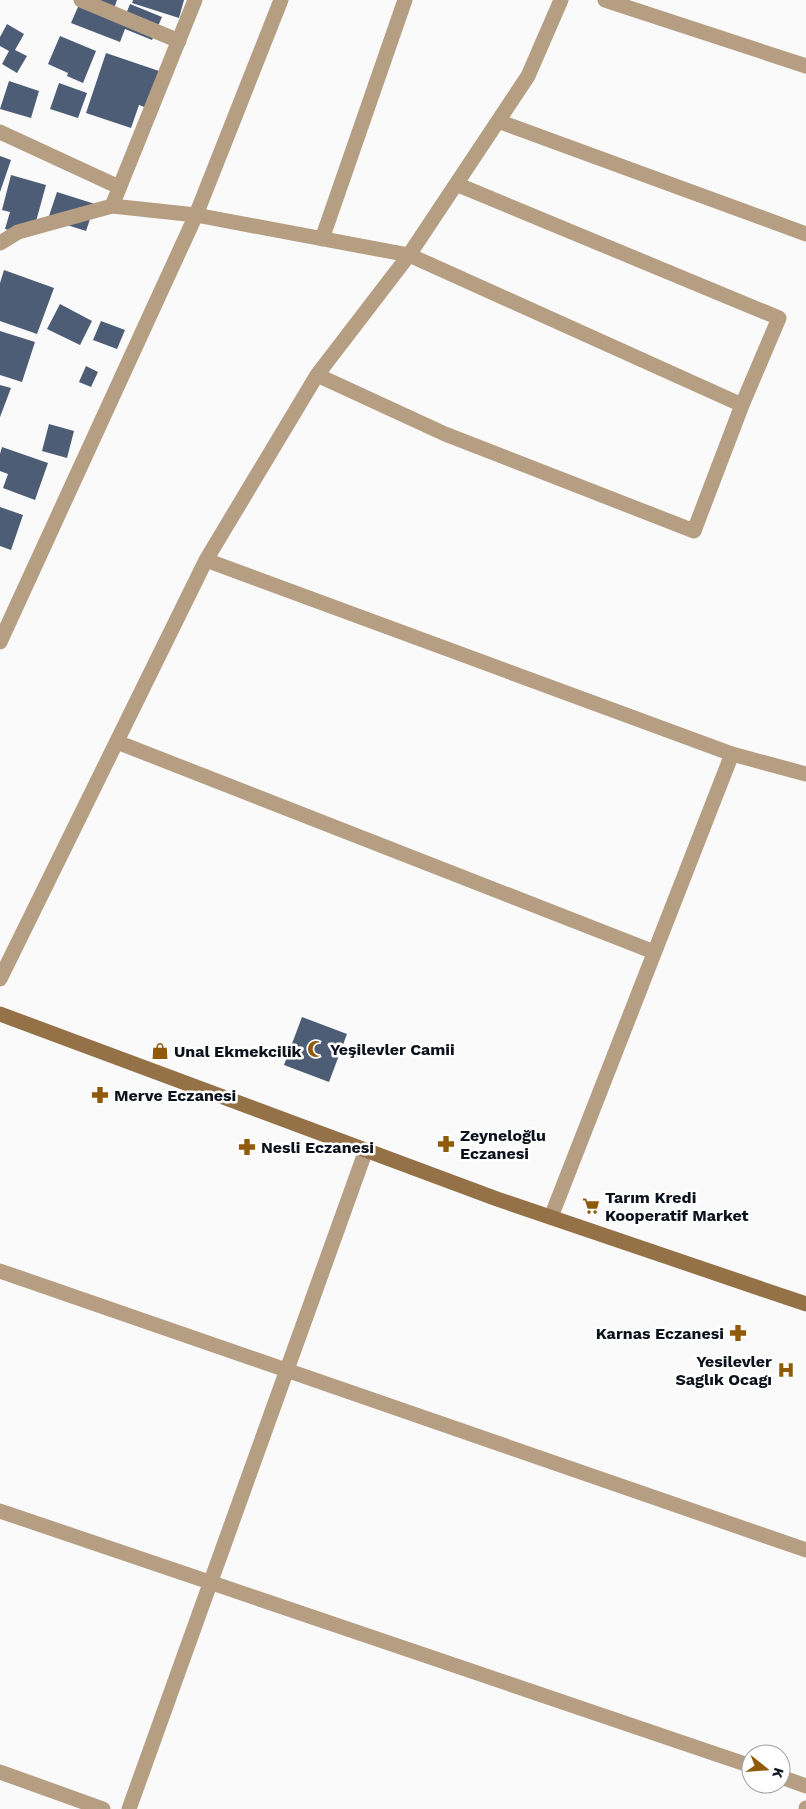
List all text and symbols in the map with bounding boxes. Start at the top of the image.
mosque icon: Yeşilevler Camii [306,1039,326,1059]
place label: Yeşilevler Camii [330,1040,455,1059]
shop icon: Unal Ekmekcilik [150,1041,170,1061]
place label: Unal Ekmekcilik [174,1042,302,1061]
pharmacy icon: Merve Eczanesi [90,1085,110,1105]
place label: Merve Eczanesi [114,1086,236,1105]
place label: Zeyneloğlu Eczanesi [460,1126,546,1163]
pharmacy icon: Zeyneloğlu Eczanesi [436,1134,456,1154]
pharmacy icon: Nesli Eczanesi [237,1137,257,1157]
place label: Nesli Eczanesi [261,1138,374,1157]
place label: Tarım Kredi Kooperatif Market [605,1188,749,1225]
supermarket icon: Tarım Kredi Kooperatif Market [581,1196,601,1216]
pharmacy icon: Karnas Eczanesi [728,1323,748,1343]
place label: Karnas Eczanesi [596,1324,724,1343]
place label: Yesilevler Saglık Ocagı [675,1352,772,1389]
hospital icon: Yesilevler Saglık Ocagı [776,1360,796,1380]
north arrow [741,1744,791,1794]
text: K [769,1766,788,1780]

